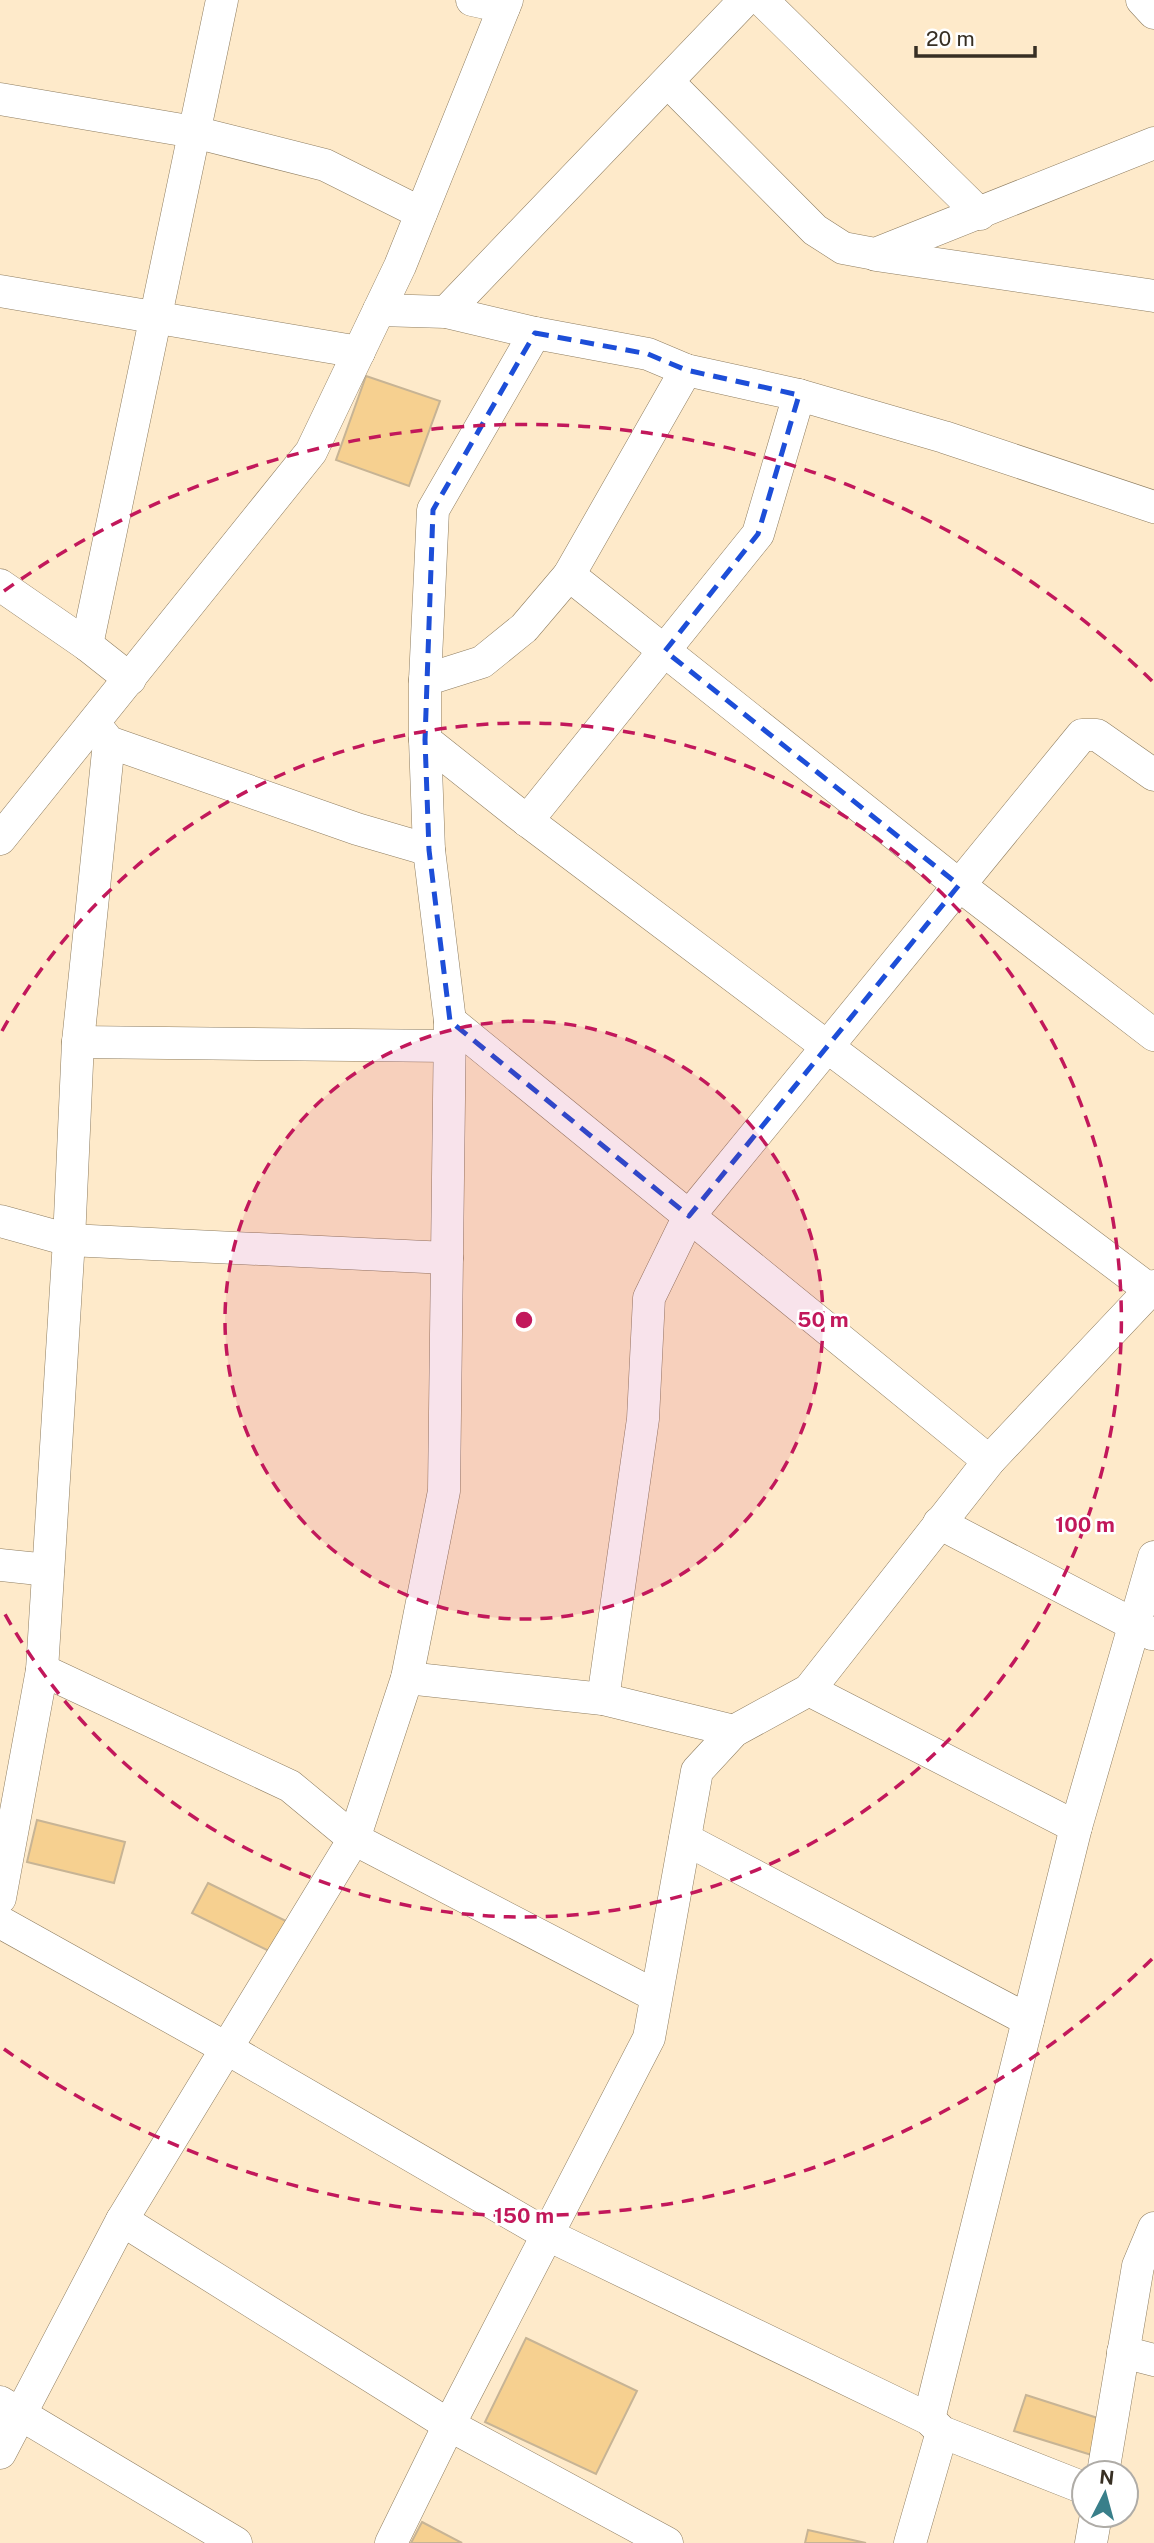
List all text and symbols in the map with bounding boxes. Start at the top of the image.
scale bar [916,14,1035,58]
text: 20 m [926,26,975,51]
text: 50 m [797,1307,849,1332]
centre of rings [512,1308,536,1332]
text: 100 m [1055,1512,1115,1537]
text: 150 m [494,2203,554,2228]
north arrow [1070,2459,1140,2529]
text: N [1098,2465,1115,2489]

